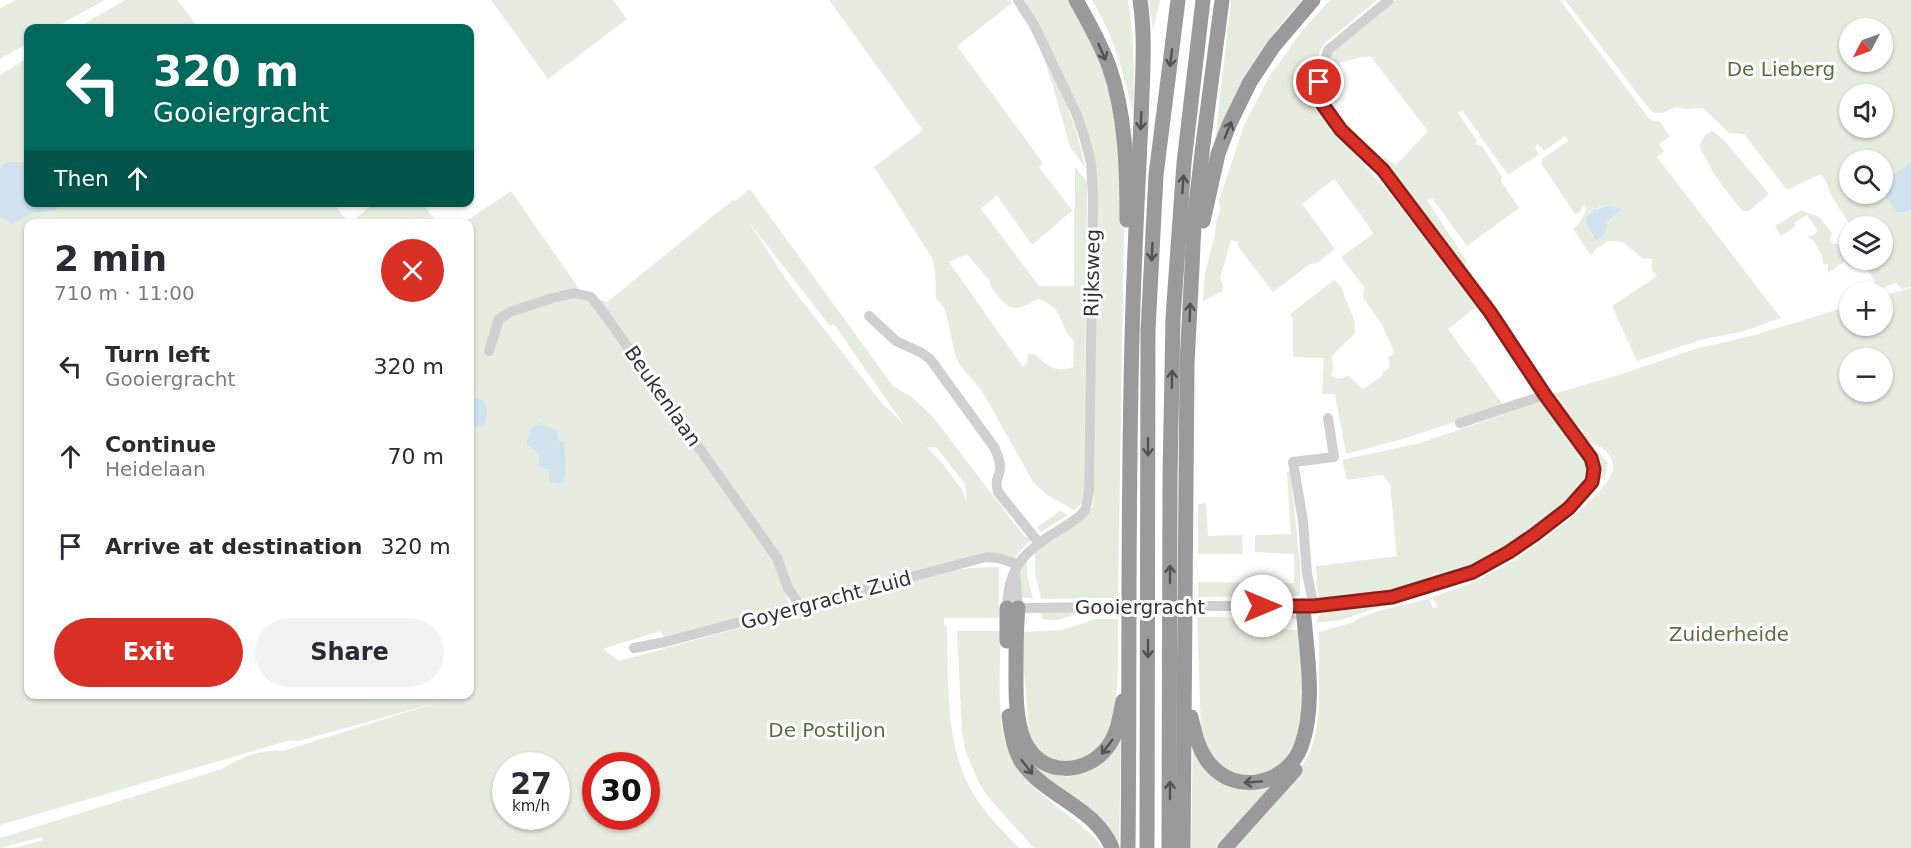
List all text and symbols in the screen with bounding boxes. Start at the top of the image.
north arrow [1839,18,1893,72]
map controls [1839,18,1893,402]
one-way arrow [1097,43,1109,61]
text: 320 m [153,47,299,96]
icon: left [54,48,132,126]
one-way arrow [1165,48,1176,67]
pin [1293,56,1344,107]
park label: De Lieberg [1727,57,1835,81]
icon: arrive [1302,65,1335,98]
button: sound [1839,84,1893,138]
text: Gooiergracht [153,97,329,128]
one-way arrow [1135,111,1146,131]
one-way arrow [1223,121,1234,139]
button: search [1839,150,1893,204]
icon: ahead [121,162,154,195]
text: Then [54,166,109,191]
one-way arrow [1178,175,1189,195]
button: layers [1839,216,1893,270]
street label: Rijksweg [1079,229,1105,317]
text: 2 min [54,238,167,279]
button: close [381,239,444,302]
one-way arrow [1146,241,1157,261]
text: 710 m · 11:00 [54,281,195,305]
button: + [1839,282,1893,336]
one-way arrow [1184,302,1195,322]
street label: Beukenlaan [620,341,706,451]
text: Turn left [105,342,210,367]
button: − [1839,348,1893,402]
icon: left [54,350,87,383]
text: 320 m [374,354,444,379]
text: Gooiergracht [105,367,235,391]
one-way arrow [1166,370,1177,390]
text: Continue [105,432,216,457]
one-way arrow [1142,436,1154,456]
icon: ahead [54,440,87,473]
text: 70 m [388,444,444,469]
text: Heidelaan [105,457,206,481]
icon: arrive [54,530,87,563]
text: Arrive at destination [105,534,362,559]
text: 320 m [380,534,451,559]
one-way arrow [1164,564,1176,584]
street label: Goyergracht Zuid [738,566,914,634]
position arrow [1230,574,1294,638]
street label: Gooiergracht [1075,595,1205,619]
button: Exit [54,618,243,687]
button: Share [255,618,444,687]
park label: Zuiderheide [1669,622,1789,646]
one-way arrow [1142,639,1154,659]
park label: De Postiljon [768,718,886,742]
one-way arrow [1100,738,1113,754]
speed limit sign: 30 [582,752,660,830]
one-way arrow [1020,759,1033,775]
text: 27 [510,766,552,801]
one-way arrow [1244,777,1263,788]
one-way arrow [1164,780,1176,800]
text: km/h [512,797,550,815]

